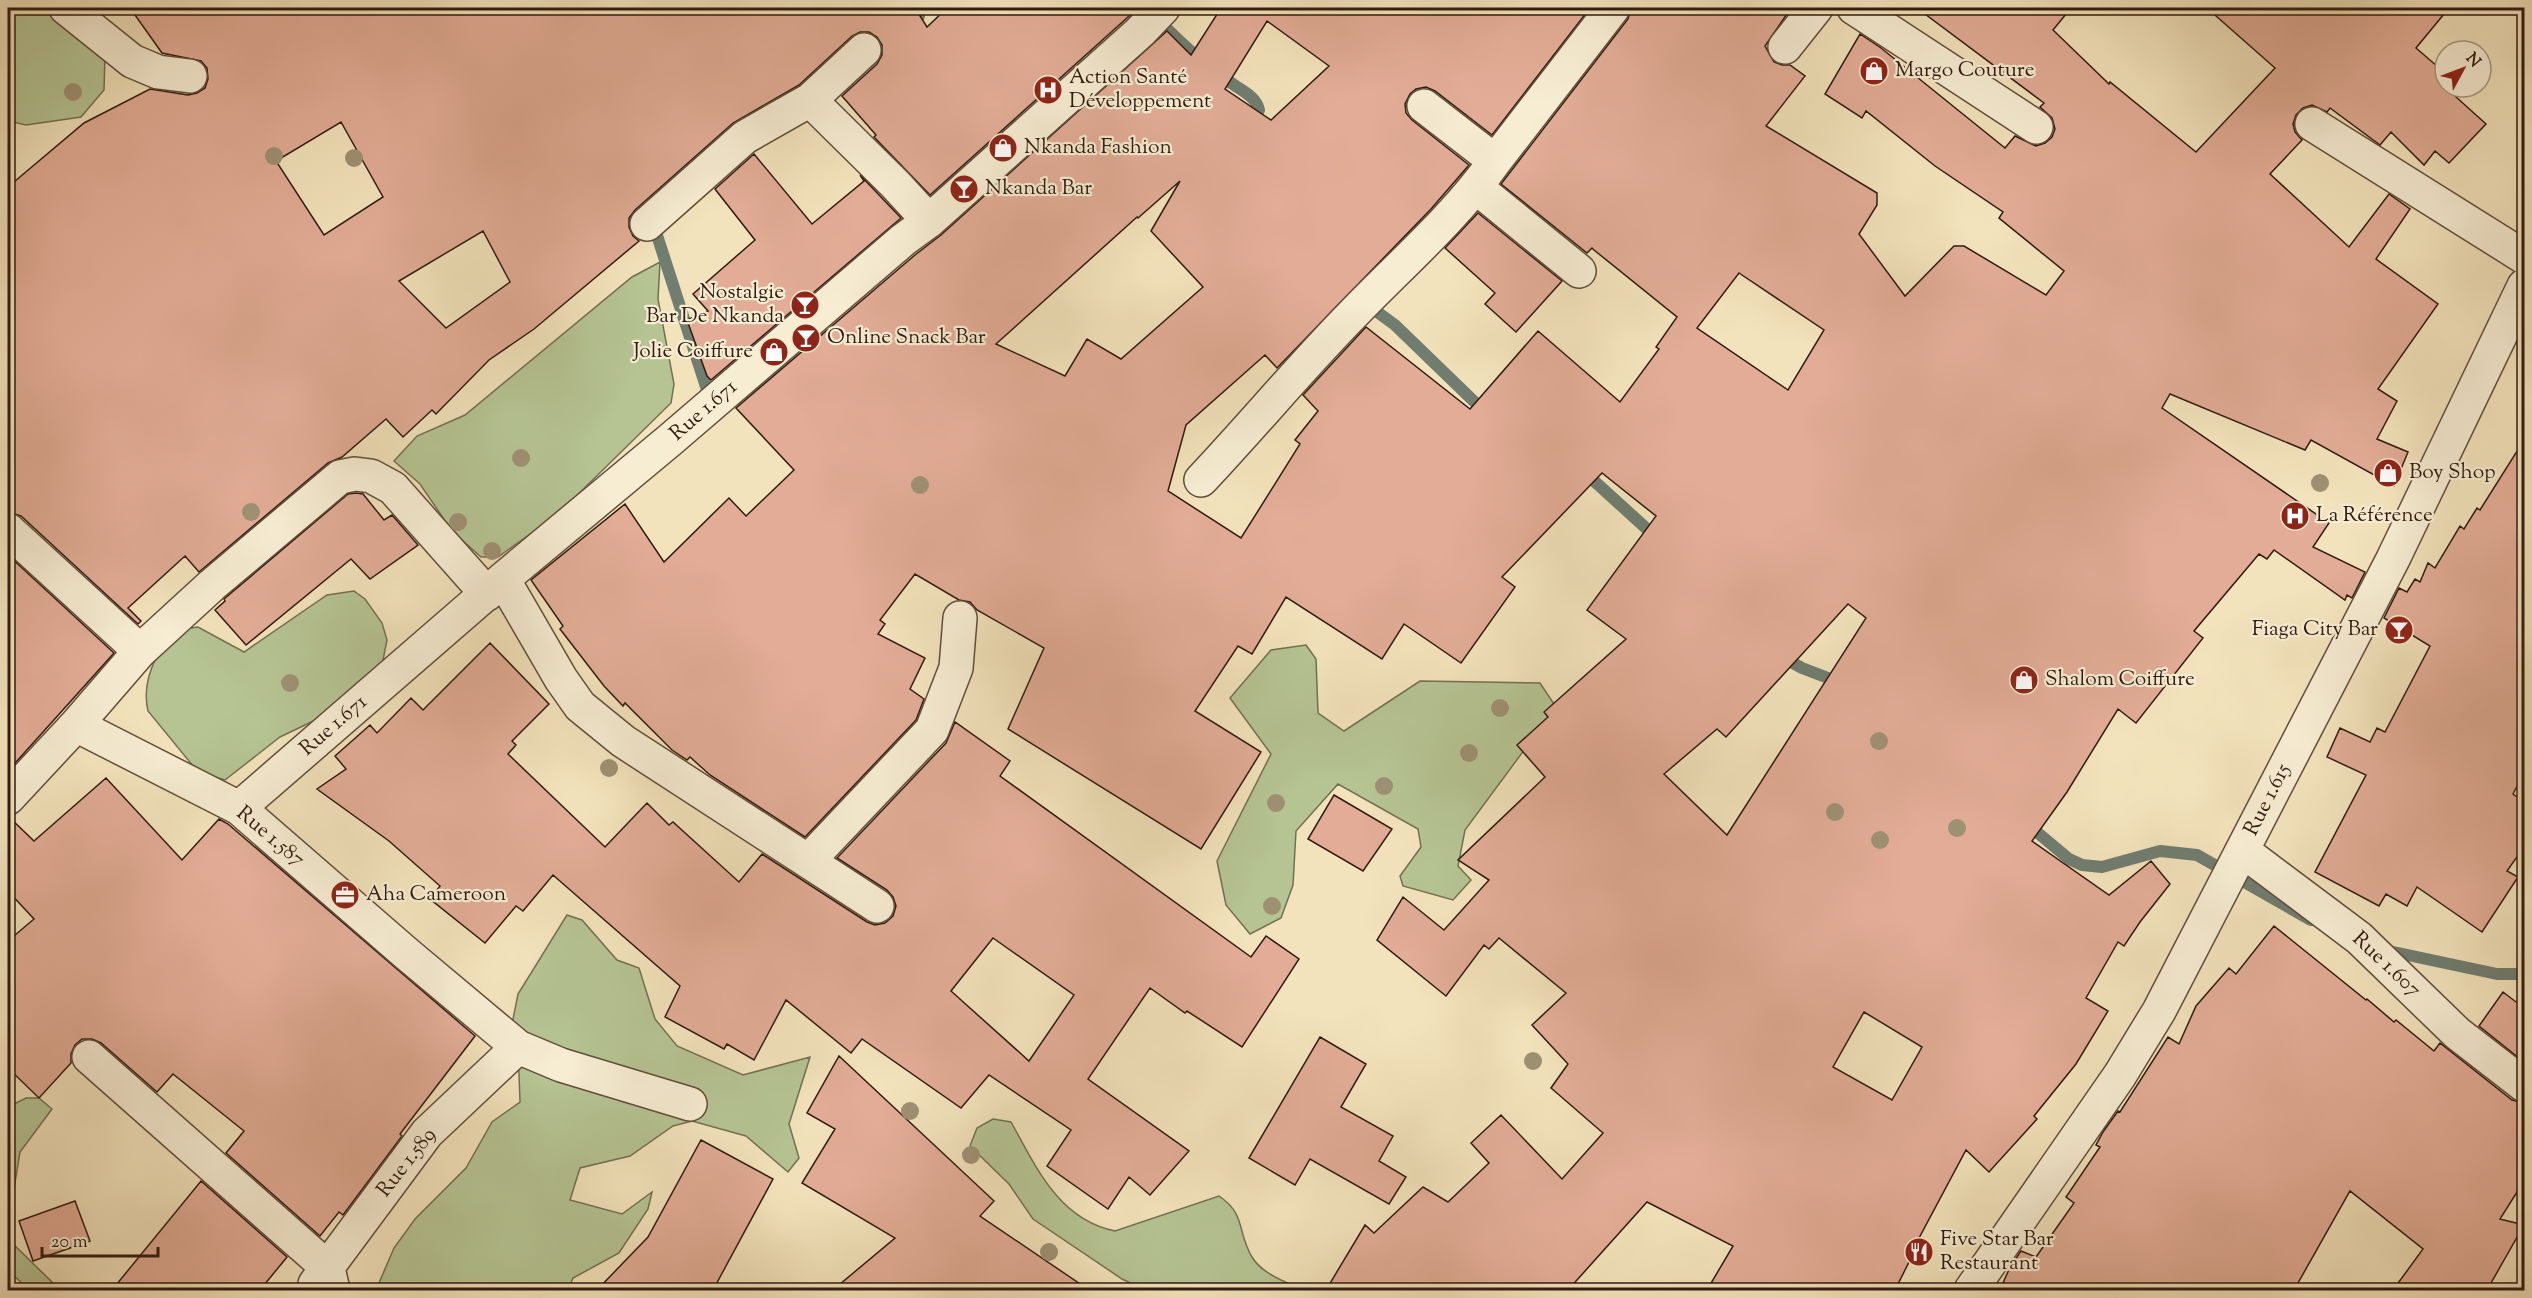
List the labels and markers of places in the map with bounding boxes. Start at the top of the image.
shop icon: Margo Couture [1858,55,1890,87]
place label: Margo Couture [1895,56,2035,86]
place label: Action Santé Développement [1069,63,1211,117]
hospital icon: Action Santé Développement [1032,74,1064,106]
shop icon: Nkanda Fashion [987,132,1019,164]
place label: Nkanda Fashion [1024,133,1172,163]
bar icon: Nkanda Bar [948,173,980,205]
place label: Nkanda Bar [985,174,1092,204]
place label: Nostalgie Bar De Nkanda [646,278,784,332]
bar icon: Nostalgie Bar De Nkanda [789,289,821,321]
bar icon: Online Snack Bar [790,322,822,354]
place label: Online Snack Bar [827,323,986,353]
shop icon: Jolie Coiffure [758,336,790,368]
place label: Jolie Coiffure [632,337,753,367]
shop icon: Boy Shop [2372,457,2404,489]
place label: Boy Shop [2409,458,2496,488]
hospital icon: La Référence [2279,500,2311,532]
place label: La Référence [2316,501,2433,531]
bar icon: Fiaga City Bar [2383,614,2415,646]
place label: Fiaga City Bar [2252,615,2378,645]
shop icon: Shalom Coiffure [2008,664,2040,696]
place label: Shalom Coiffure [2045,665,2195,695]
office icon: Aha Cameroon [329,879,361,911]
place label: Aha Cameroon [366,880,506,910]
place label: Five Star Bar Restaurant [1940,1225,2054,1279]
restaurant icon: Five Star Bar Restaurant [1903,1236,1935,1268]

